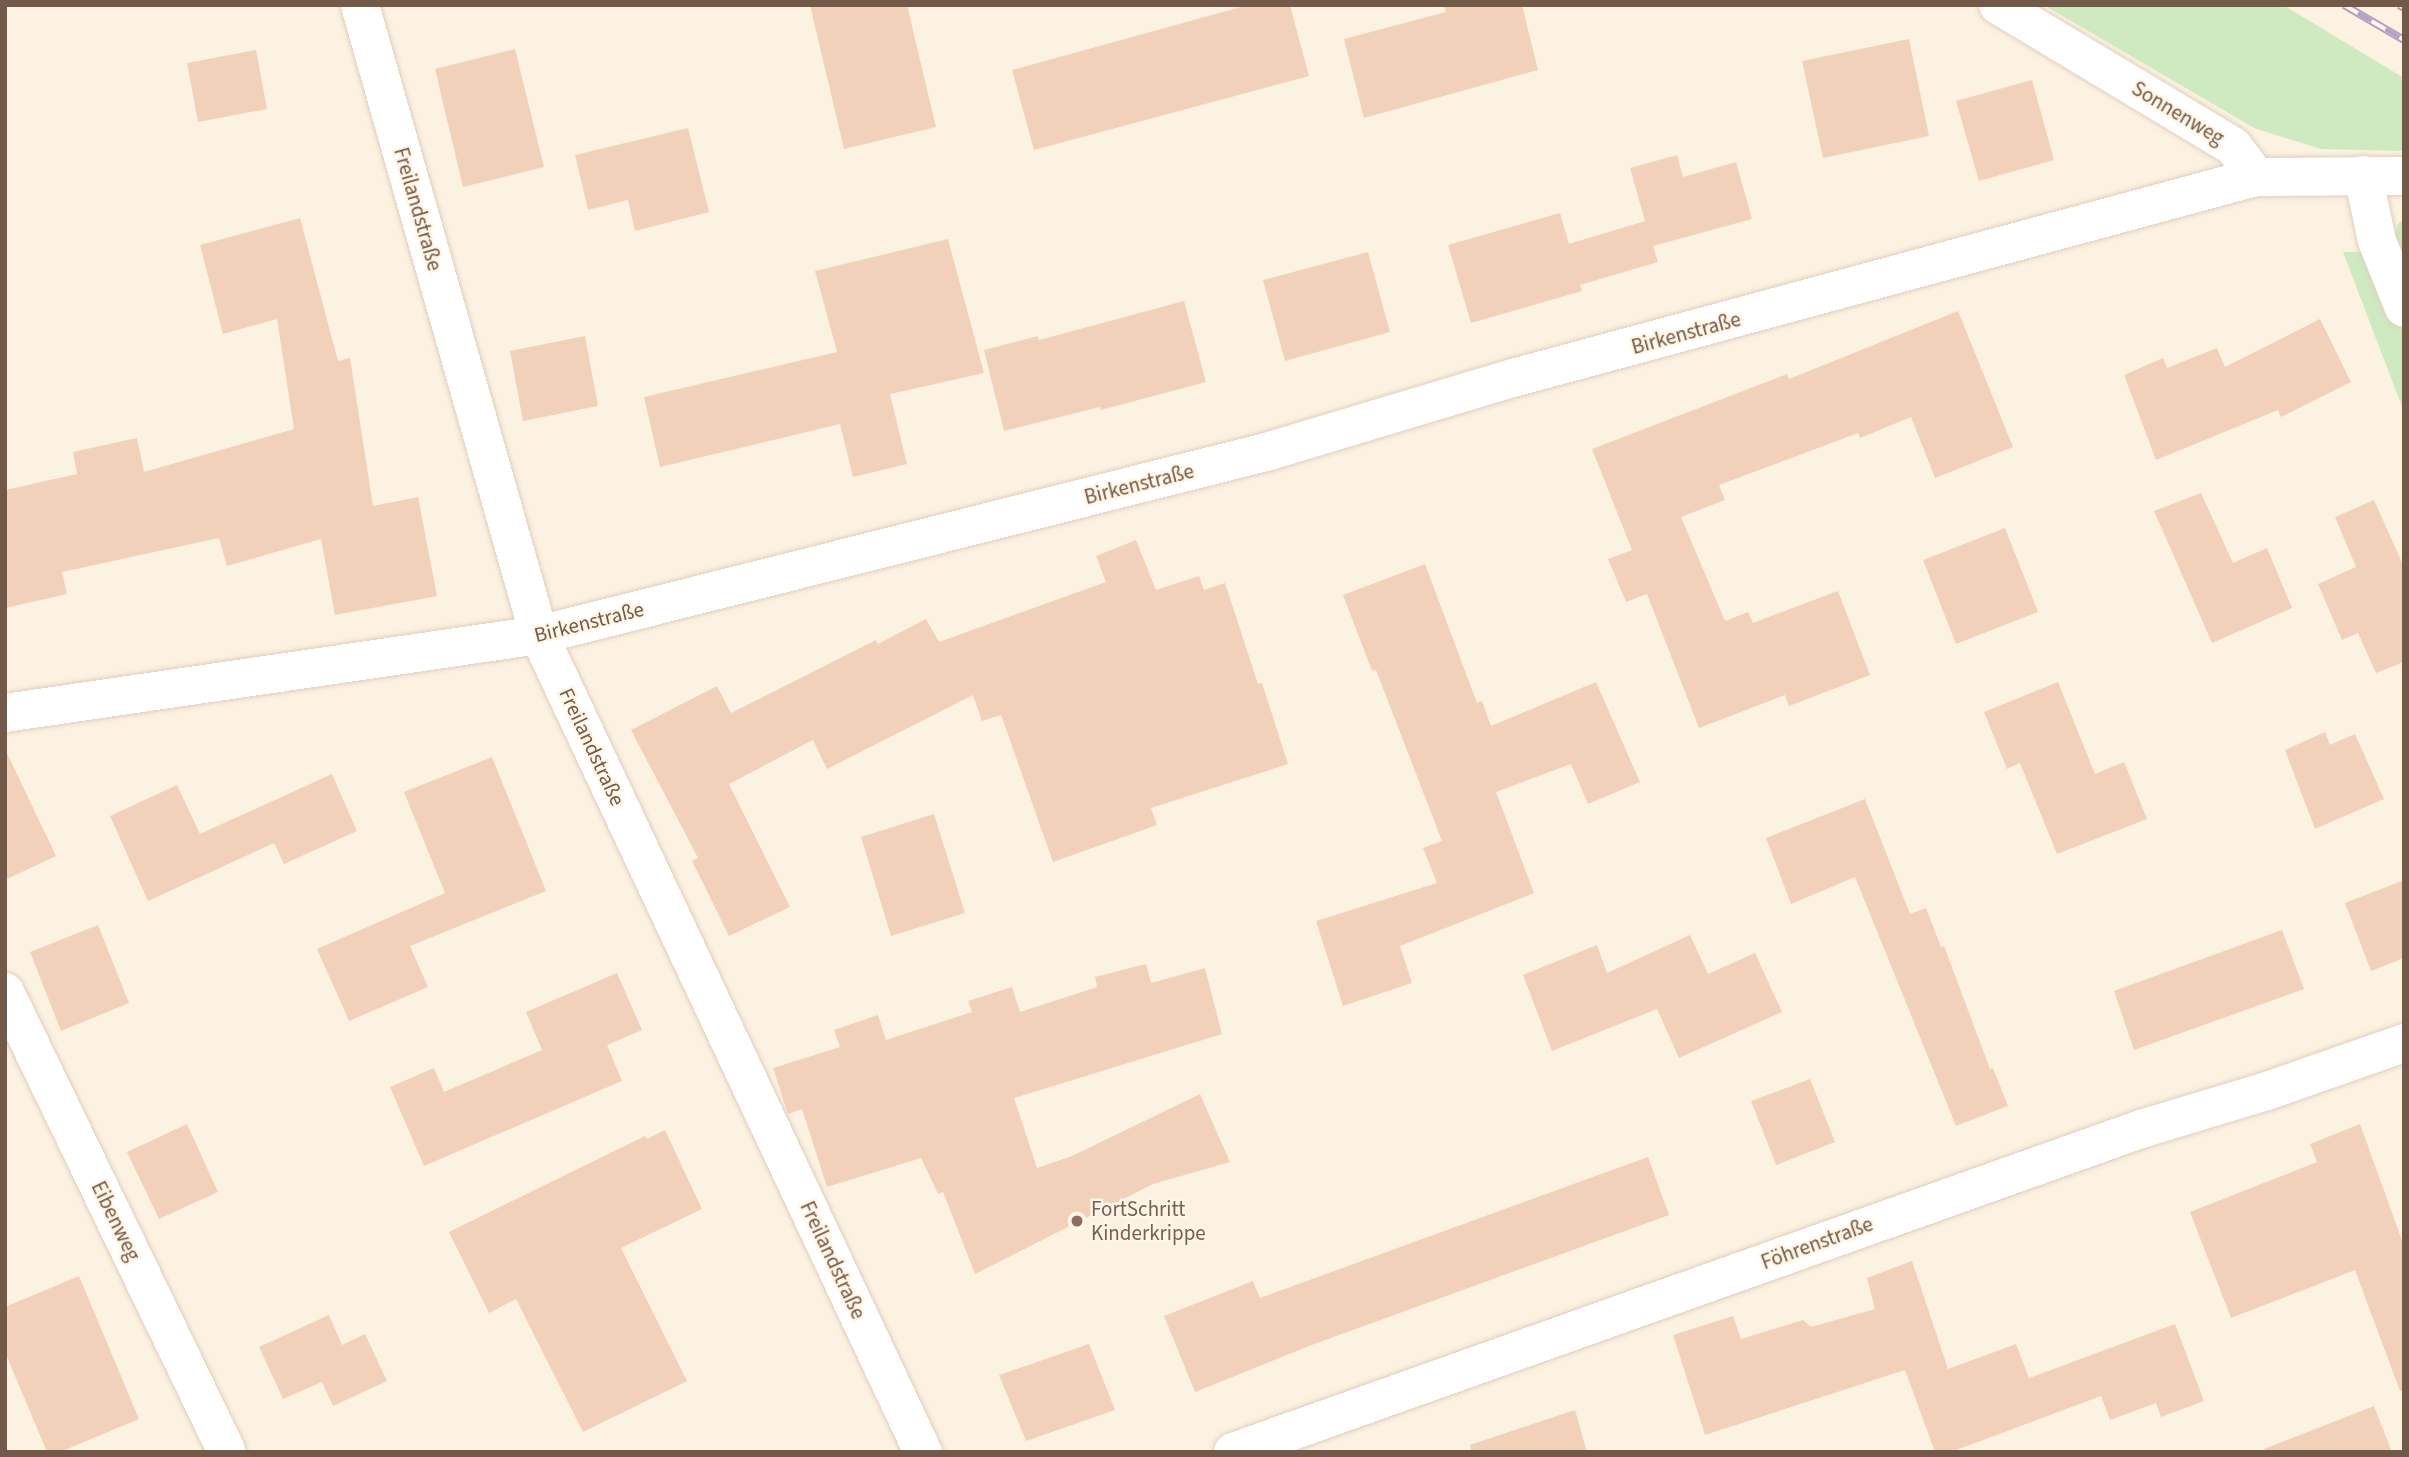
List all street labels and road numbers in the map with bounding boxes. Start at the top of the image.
street label: Sonnenweg [2127,76,2229,150]
street label: Freilandstraße [388,144,448,274]
street label: Birkenstraße [1629,306,1743,360]
street label: Birkenstraße [1082,458,1196,510]
street label: Birkenstraße [532,596,646,648]
street label: Freilandstraße [554,684,630,810]
street label: Eibenweg [86,1177,146,1265]
street label: Freilandstraße [795,1197,871,1323]
street label: Föhrenstraße [1758,1211,1876,1275]

